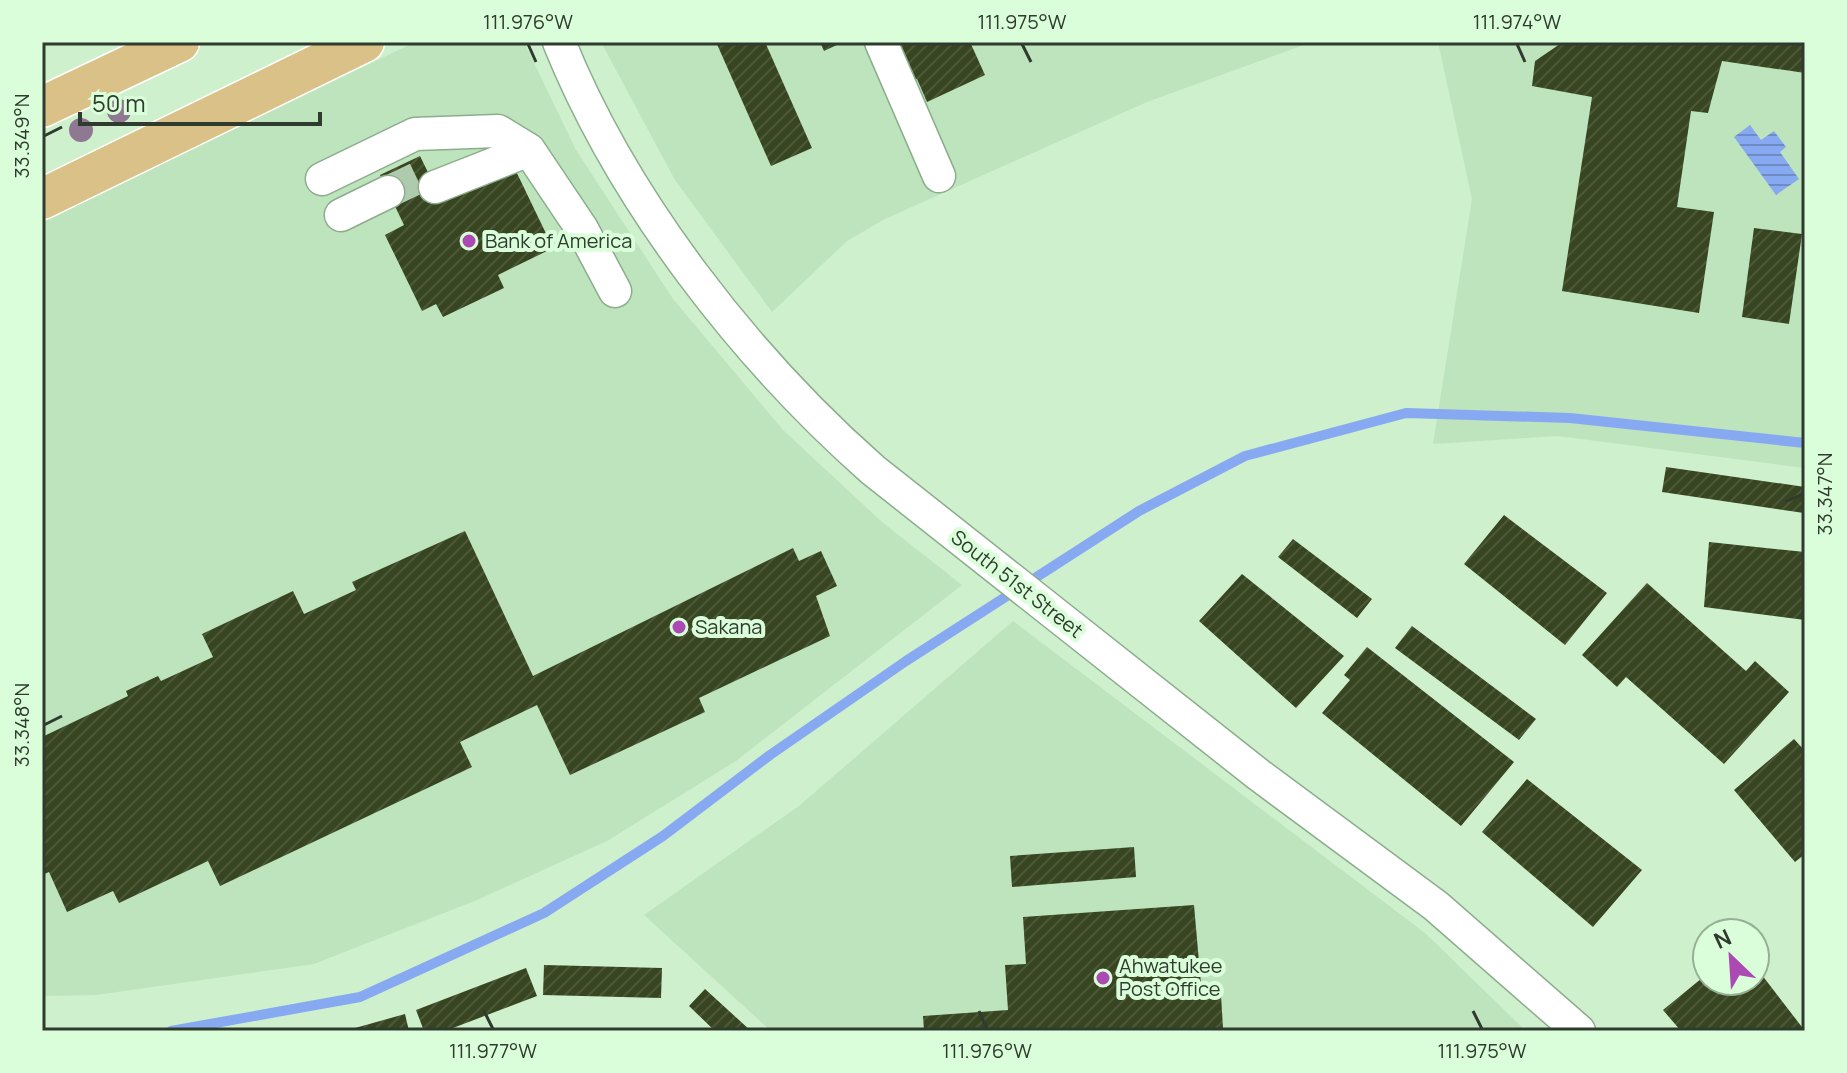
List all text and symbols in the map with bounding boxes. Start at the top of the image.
text: 111.976°W [483,8,573,35]
text: 111.975°W [977,8,1067,35]
text: 111.974°W [1473,8,1562,35]
scale bar [80,76,320,126]
text: 50 m [92,86,146,119]
text: 33.349°N [8,94,35,178]
place label: Bank of America [485,227,632,254]
marker: Bank of America [460,232,478,250]
text: 33.347°N [1811,453,1838,535]
street label: South 51st Street [946,524,1089,644]
place label: Sakana [695,613,762,640]
marker: Sakana [670,618,688,636]
text: 33.348°N [8,683,35,767]
north arrow [1691,917,1771,997]
text: N [1709,922,1736,956]
place label: Ahwatukee Post Office [1119,952,1222,1002]
marker: Ahwatukee Post Office [1094,969,1112,987]
text: 111.977°W [449,1037,537,1064]
text: 111.976°W [942,1037,1032,1064]
text: 111.975°W [1437,1037,1527,1064]

